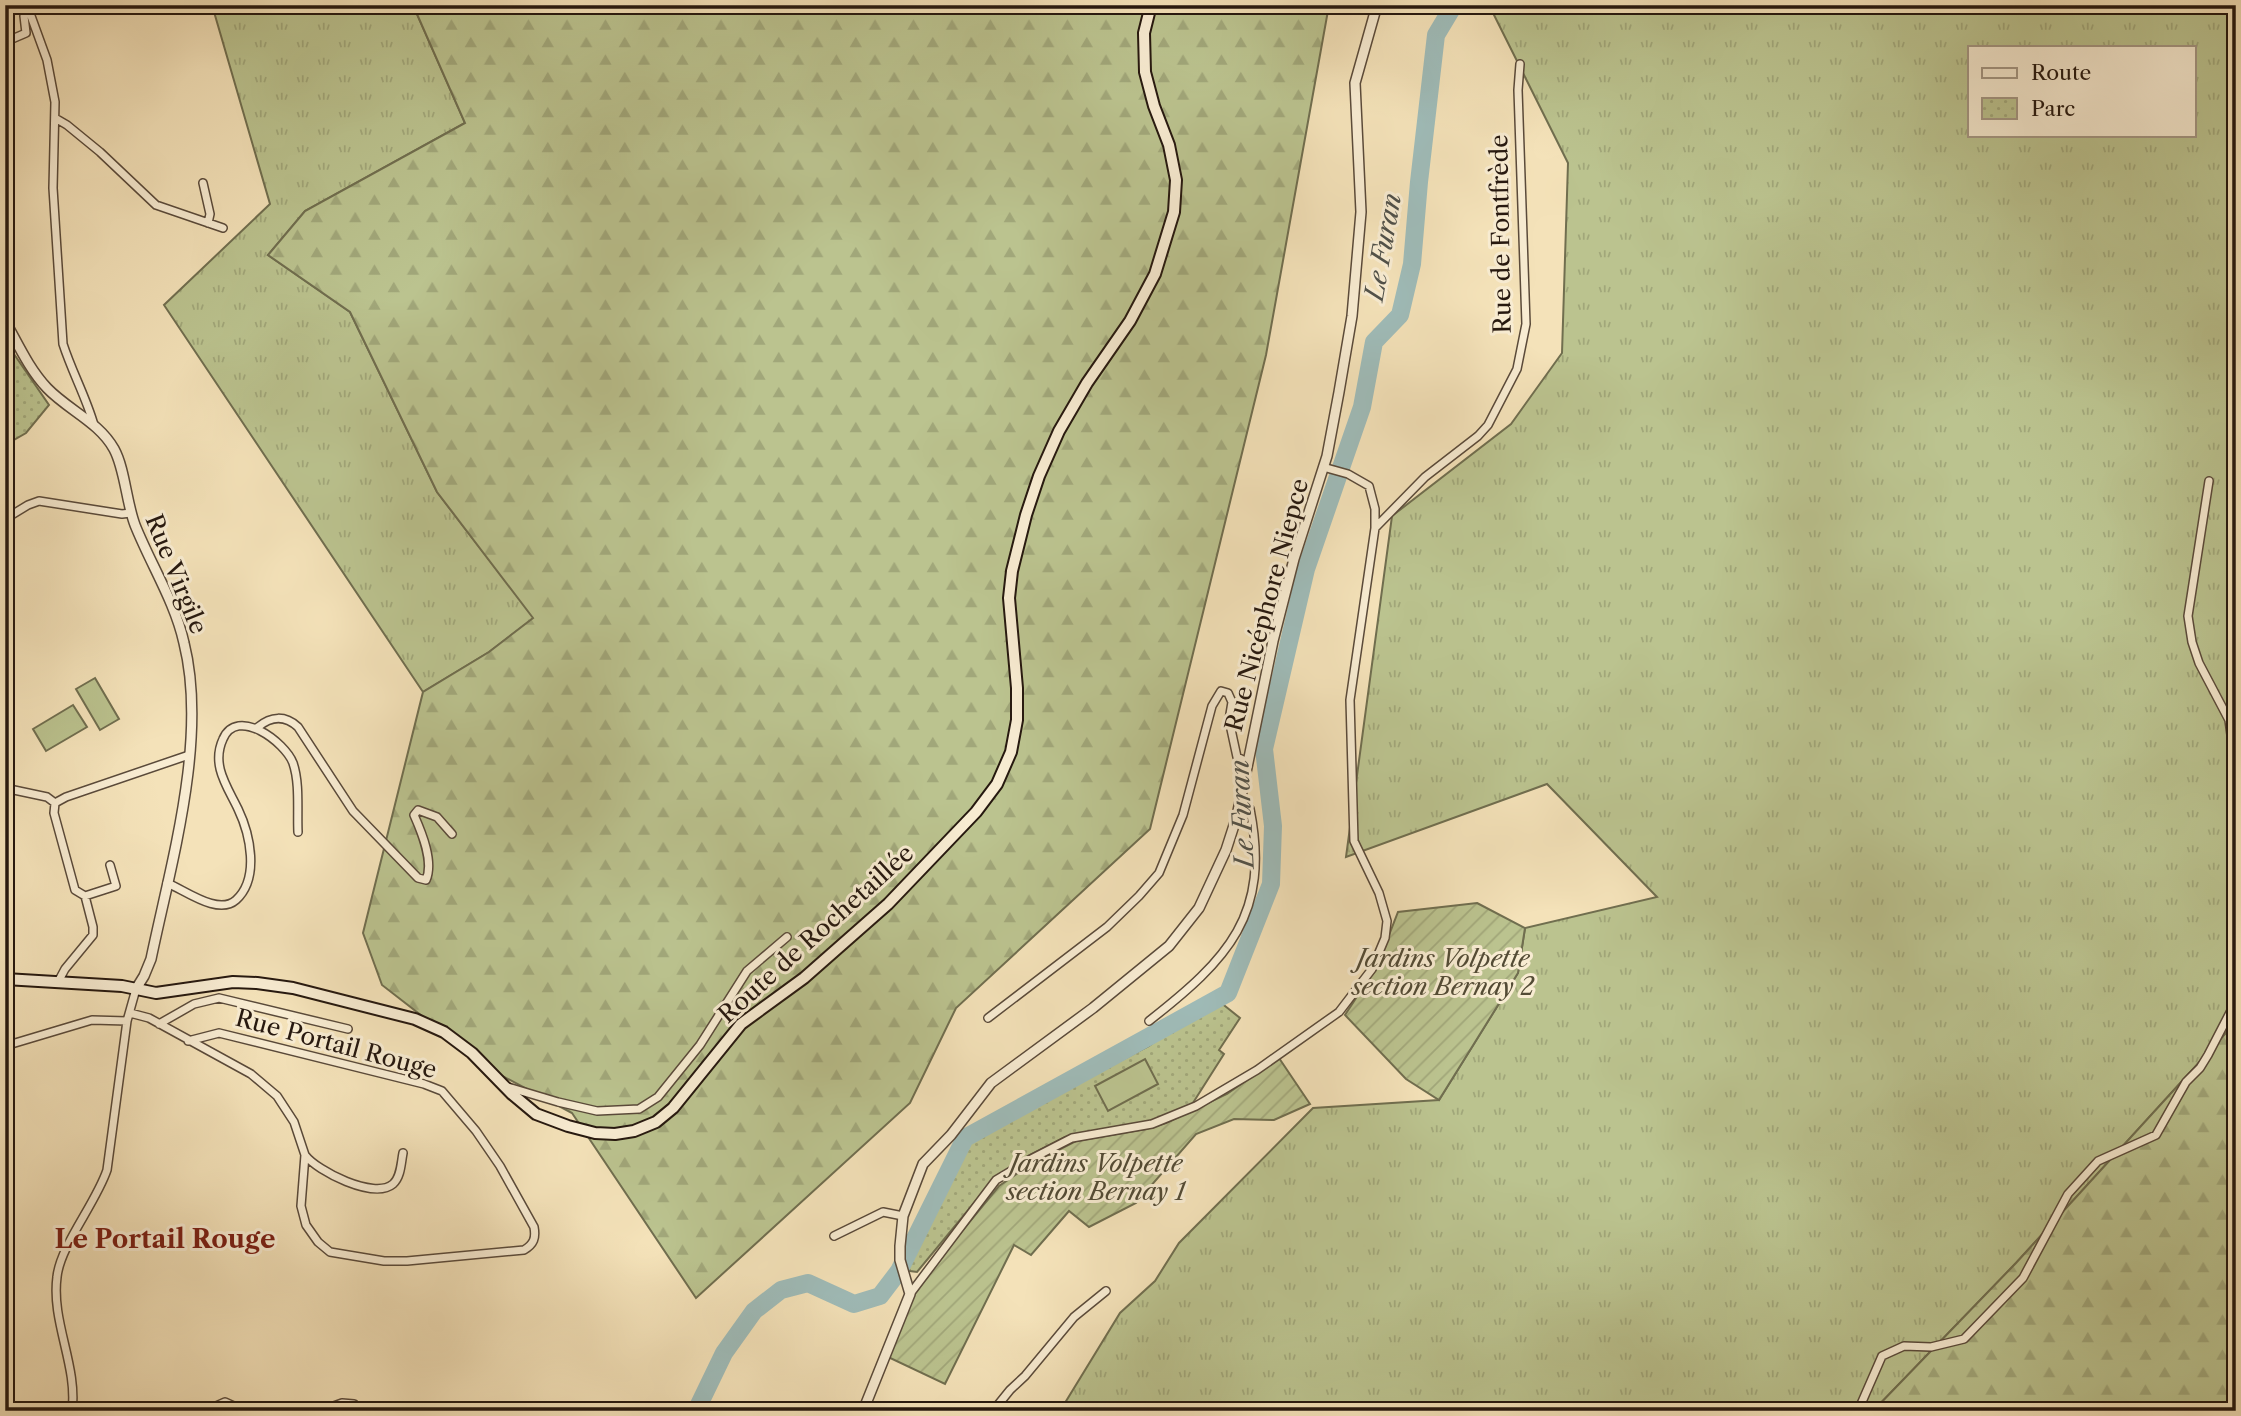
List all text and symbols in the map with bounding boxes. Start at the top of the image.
legend [1968,46,2196,136]
text: Route [2031,60,2091,85]
text: Parc [2031,96,2075,121]
street label: Rue de Fontfrède [1484,134,1517,334]
water label: Le Furan [1357,191,1408,305]
street label: Rue Nicéphore Niepce [1219,475,1314,734]
street label: Rue Virgile [139,510,214,638]
water label: Le Furan [1223,759,1261,871]
street label: Route de Rochetaillée [712,838,919,1029]
park label: Jardins Volpette section Bernay 2 [1349,944,1535,1001]
street label: Rue Portail Rouge [232,1003,440,1084]
park label: Jardins Volpette section Bernay 1 [1002,1149,1187,1206]
district label: Le Portail Rouge [55,1223,275,1255]

